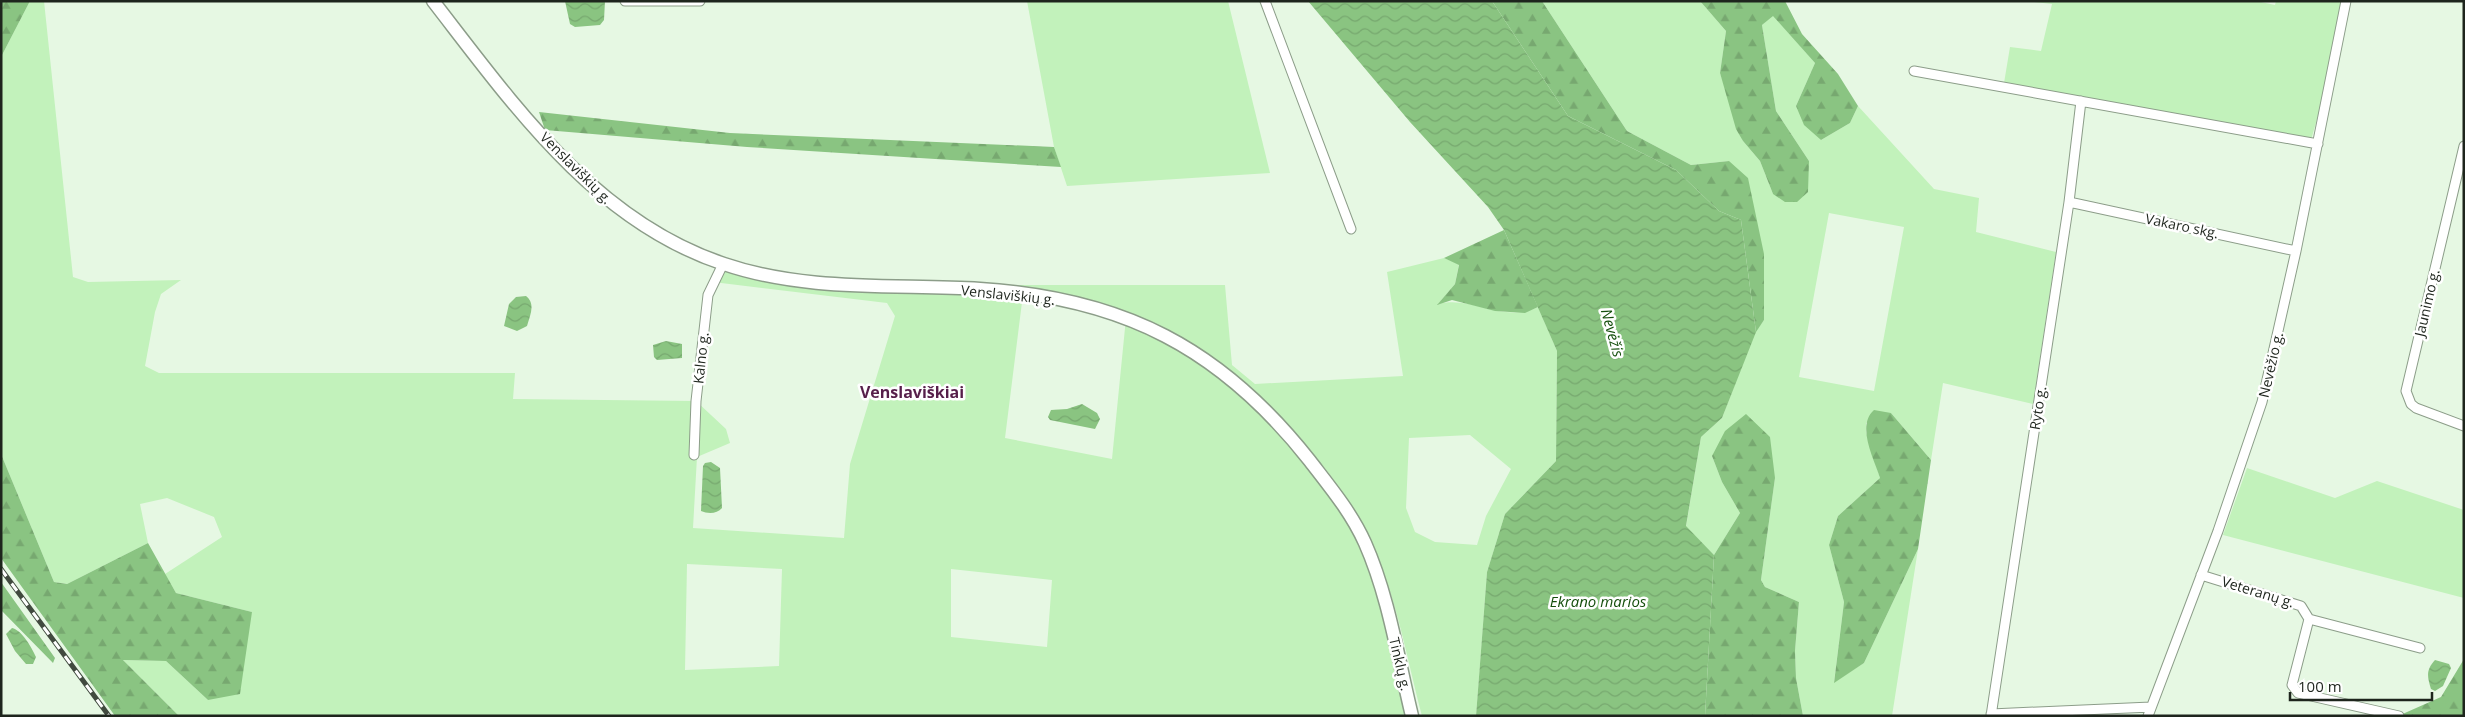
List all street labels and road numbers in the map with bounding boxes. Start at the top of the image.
street label: Venslaviškių g. [536,128,616,208]
street label: Vakaro skg. [2144,208,2220,243]
street label: Jaunimo g. [2409,267,2443,340]
street label: Venslaviškių g. [960,280,1056,309]
street label: Nevėžio g. [2254,330,2287,400]
street label: Kalno g. [688,331,713,385]
street label: Ryto g. [2025,385,2050,431]
street label: Veteranų g. [2220,572,2297,612]
street label: Tinklų g. [1385,635,1416,692]

